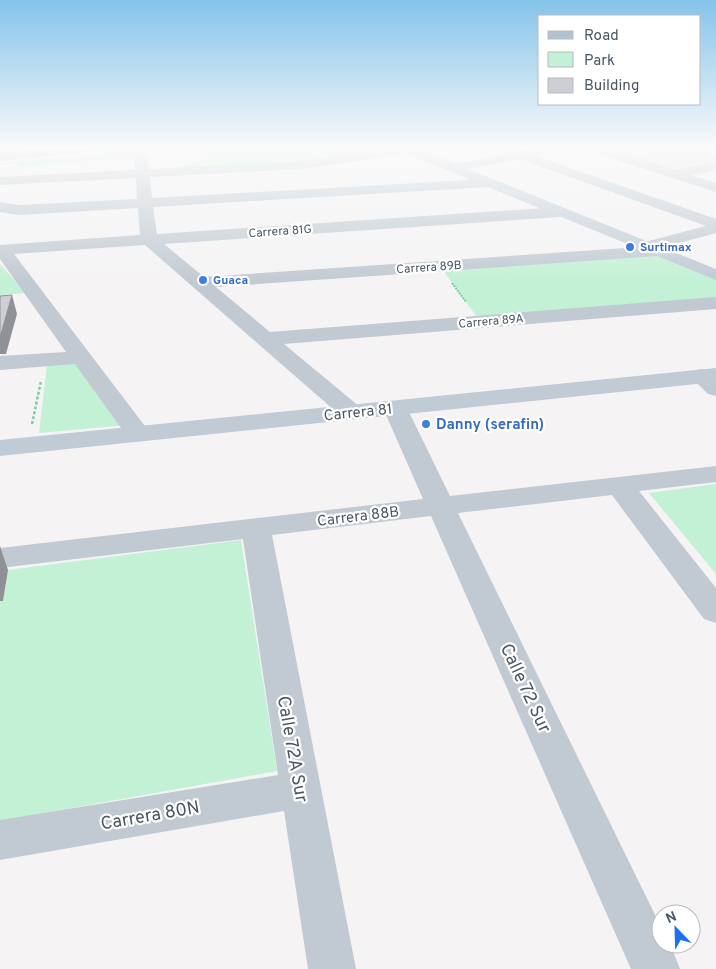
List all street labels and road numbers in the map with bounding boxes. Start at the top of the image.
street label: Carrera 81G [248,222,312,242]
street label: Carrera 89B [396,258,462,278]
street label: Carrera 89A [458,311,524,333]
street label: Carrera 81 [323,400,393,427]
street label: Carrera 88B [316,503,400,532]
street label: Calle 72 Sur [494,640,555,737]
street label: Calle 72A Sur [271,694,312,804]
street label: Carrera 80N [99,796,202,836]

